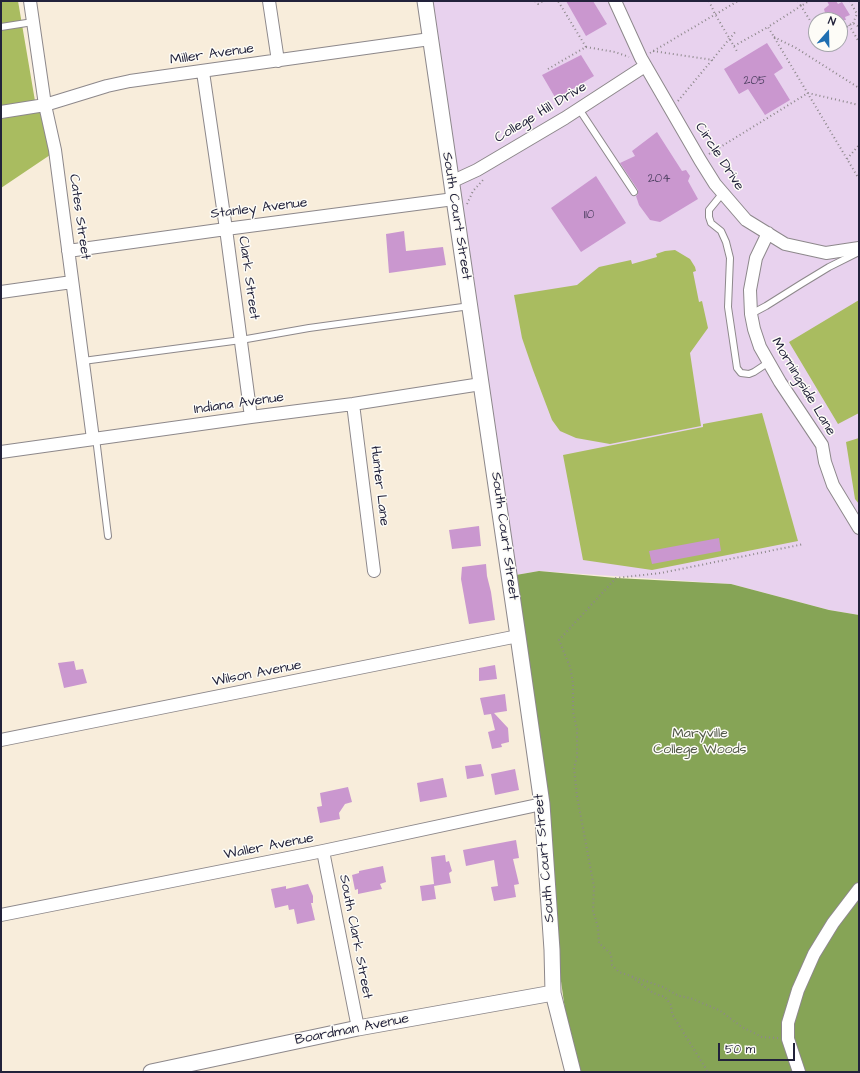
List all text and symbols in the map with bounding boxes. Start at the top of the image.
north arrow [808,12,848,52]
text: N [826,13,838,29]
street label: Miller Avenue [169,41,255,69]
house number: 205 [744,74,766,88]
street label: College Hill Drive [492,79,590,147]
street label: Circle Drive [691,120,747,194]
street label: South Court Street [438,151,474,281]
house number: 204 [648,172,670,186]
street label: Cates Street [65,173,93,261]
street label: Stanley Avenue [210,195,308,223]
house number: 110 [584,208,594,222]
street label: Clark Street [234,235,262,321]
street label: Morningside Lane [767,335,839,439]
street label: Indiana Avenue [193,389,285,419]
street label: Hunter Lane [366,445,392,527]
street label: South Court Street [487,471,521,601]
street label: Wilson Avenue [211,657,303,691]
park label: Maryville College Woods [653,726,747,758]
street label: South Court Street [531,793,559,923]
street label: Waller Avenue [223,830,315,864]
street label: South Clark Street [335,873,375,1001]
street label: Boardman Avenue [293,1011,411,1049]
scale bar [720,1035,797,1061]
text: 50 m [725,1041,755,1058]

